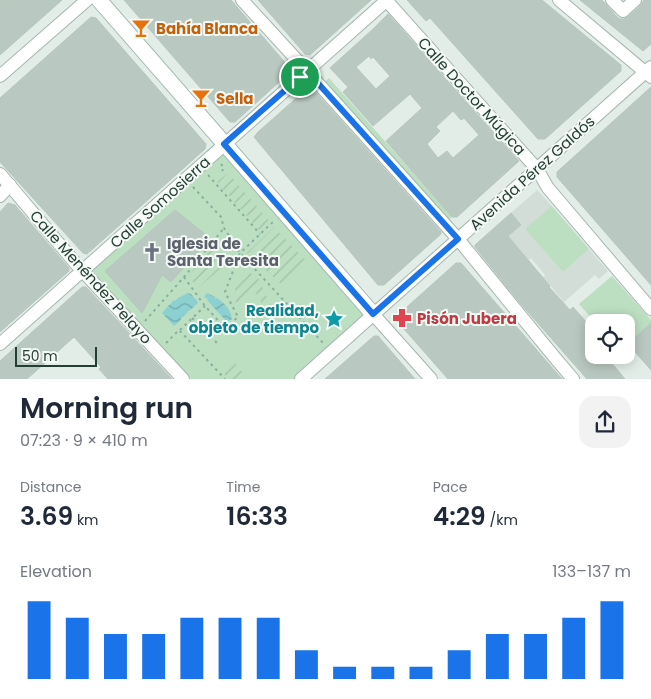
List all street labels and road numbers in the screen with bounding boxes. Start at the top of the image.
street label: Calle Doctor Múgica [413,33,531,159]
street label: Avenida Pérez Galdós [465,111,599,235]
street label: Calle Somosierra [105,151,215,253]
street label: Calle Menéndez Pelayo [25,206,157,348]

